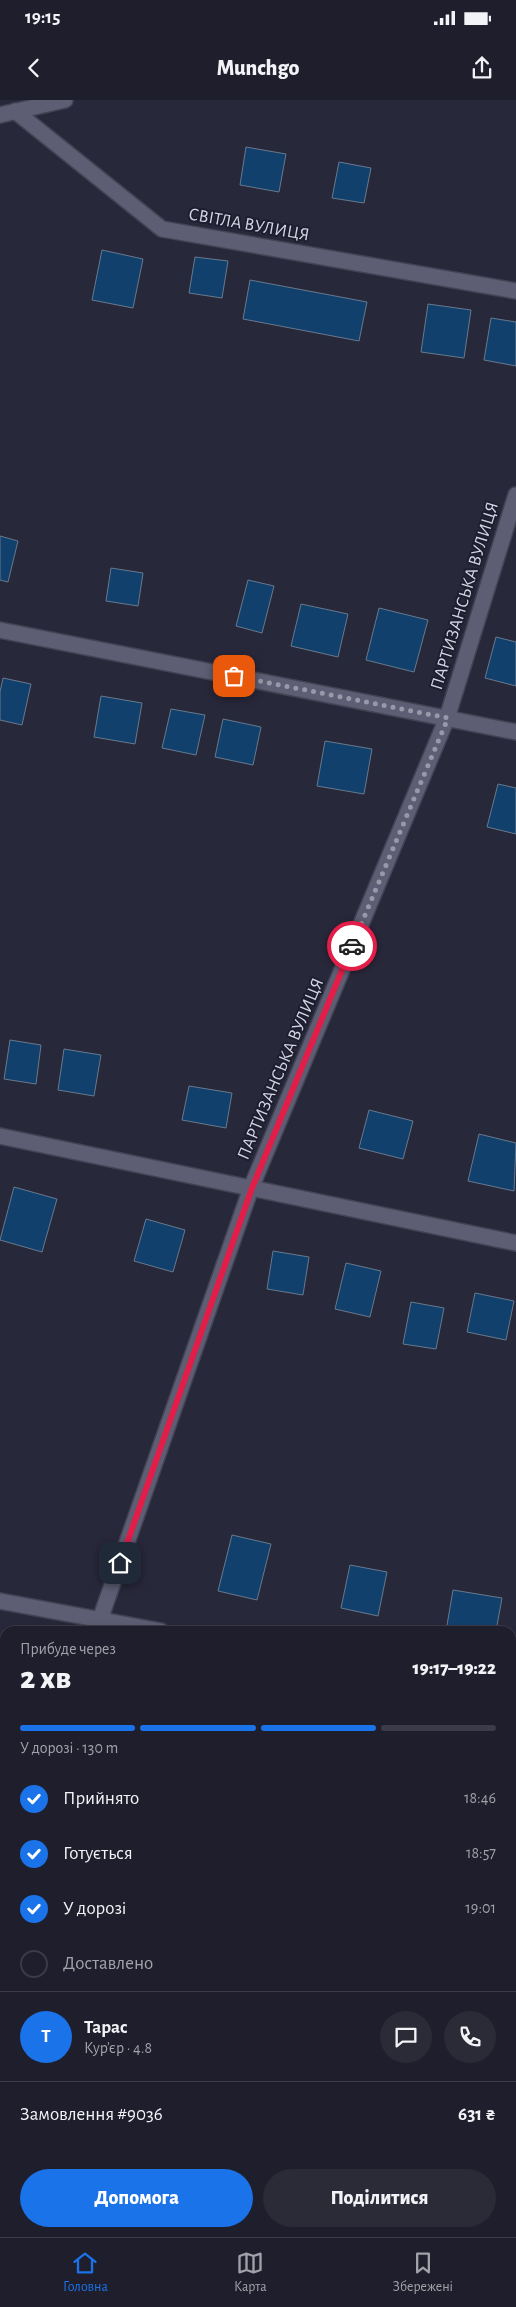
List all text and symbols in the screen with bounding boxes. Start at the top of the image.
text: 19:15 [25,8,60,27]
icon: back [20,54,48,82]
icon: share [468,54,496,82]
text: Munchgo [217,57,299,79]
street label: СВІТЛА ВУЛИЦЯ [187,205,311,245]
street label: ПАРТИЗАНСЬКА ВУЛИЦЯ [428,500,502,692]
pin [213,655,255,697]
icon: bag [220,662,248,690]
courier [327,921,377,971]
icon: car [338,932,366,960]
street label: ПАРТИЗАНСЬКА ВУЛИЦЯ [235,976,327,1162]
pin [99,1542,141,1584]
icon: home [106,1549,134,1577]
text: Прибуде через [20,1641,116,1657]
text: 19:17–19:22 [413,1659,496,1678]
text: 2 хв [20,1662,71,1694]
text: У дорозі · 130 m [20,1740,118,1756]
icon: check [20,1785,48,1813]
text: Прийнято [63,1789,139,1808]
text: 18:46 [464,1790,496,1806]
icon: check [20,1840,48,1868]
text: Готується [63,1844,133,1863]
text: 18:57 [466,1845,496,1861]
icon: check [20,1895,48,1923]
text: У дорозі [63,1899,126,1918]
text: 19:01 [465,1900,496,1916]
text: Доставлено [63,1954,153,1973]
button: chat [380,2011,432,2063]
button: phone [444,2011,496,2063]
text: Тарас [84,2018,128,2037]
text: Т [41,2027,51,2046]
text: Кур’єр · 4.8 [84,2040,152,2056]
text: Замовлення #9036 [20,2105,163,2124]
text: 631 ₴ [458,2105,496,2124]
button: Допомога [20,2169,253,2227]
button: Поділитися [263,2169,496,2227]
tab: Головна [63,2249,108,2296]
tab: Карта [234,2249,267,2296]
tab: Збережені [393,2249,453,2296]

